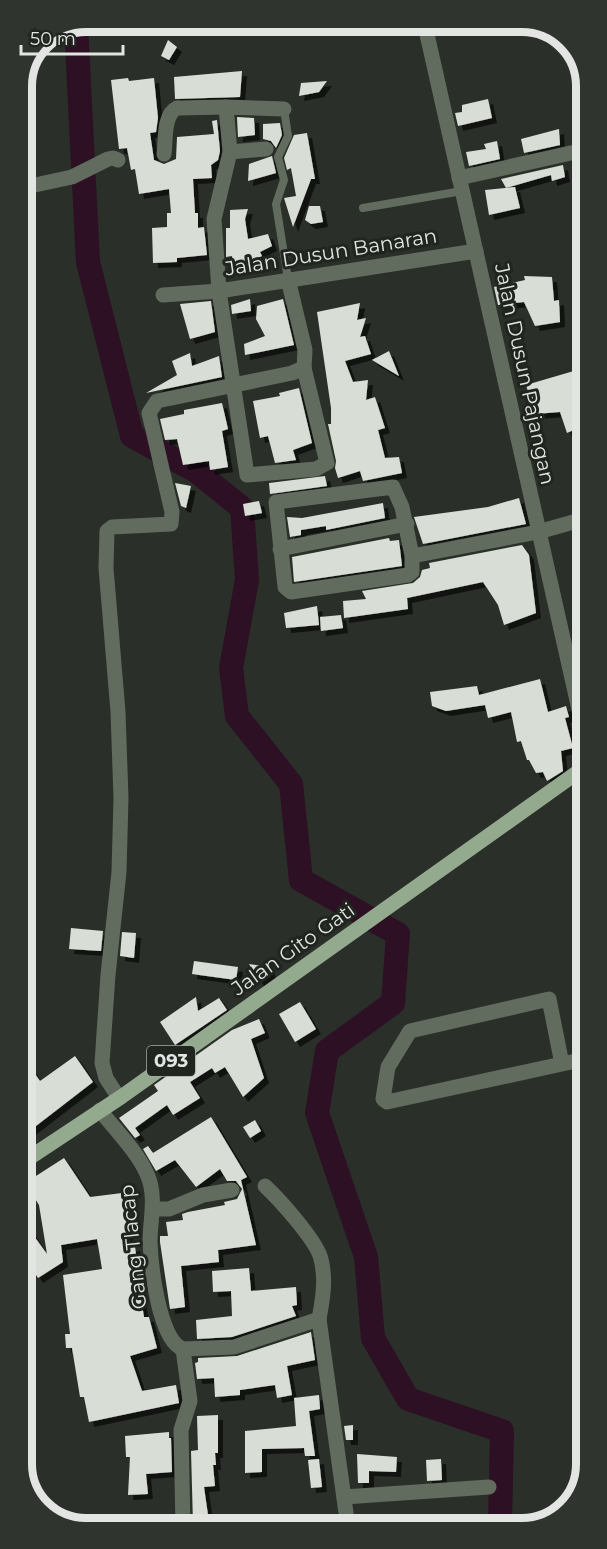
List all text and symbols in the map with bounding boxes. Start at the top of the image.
scale bar [21,18,123,56]
text: 50 m [30,28,76,50]
street label: Jalan Dusun Banaran [222,223,439,281]
street label: Jalan Dusun Pajangan [490,260,560,487]
street label: Jalan Gito Gati [226,898,359,1001]
road number: 093 [147,1046,195,1076]
street label: Gang Tlacap [115,1184,151,1310]

